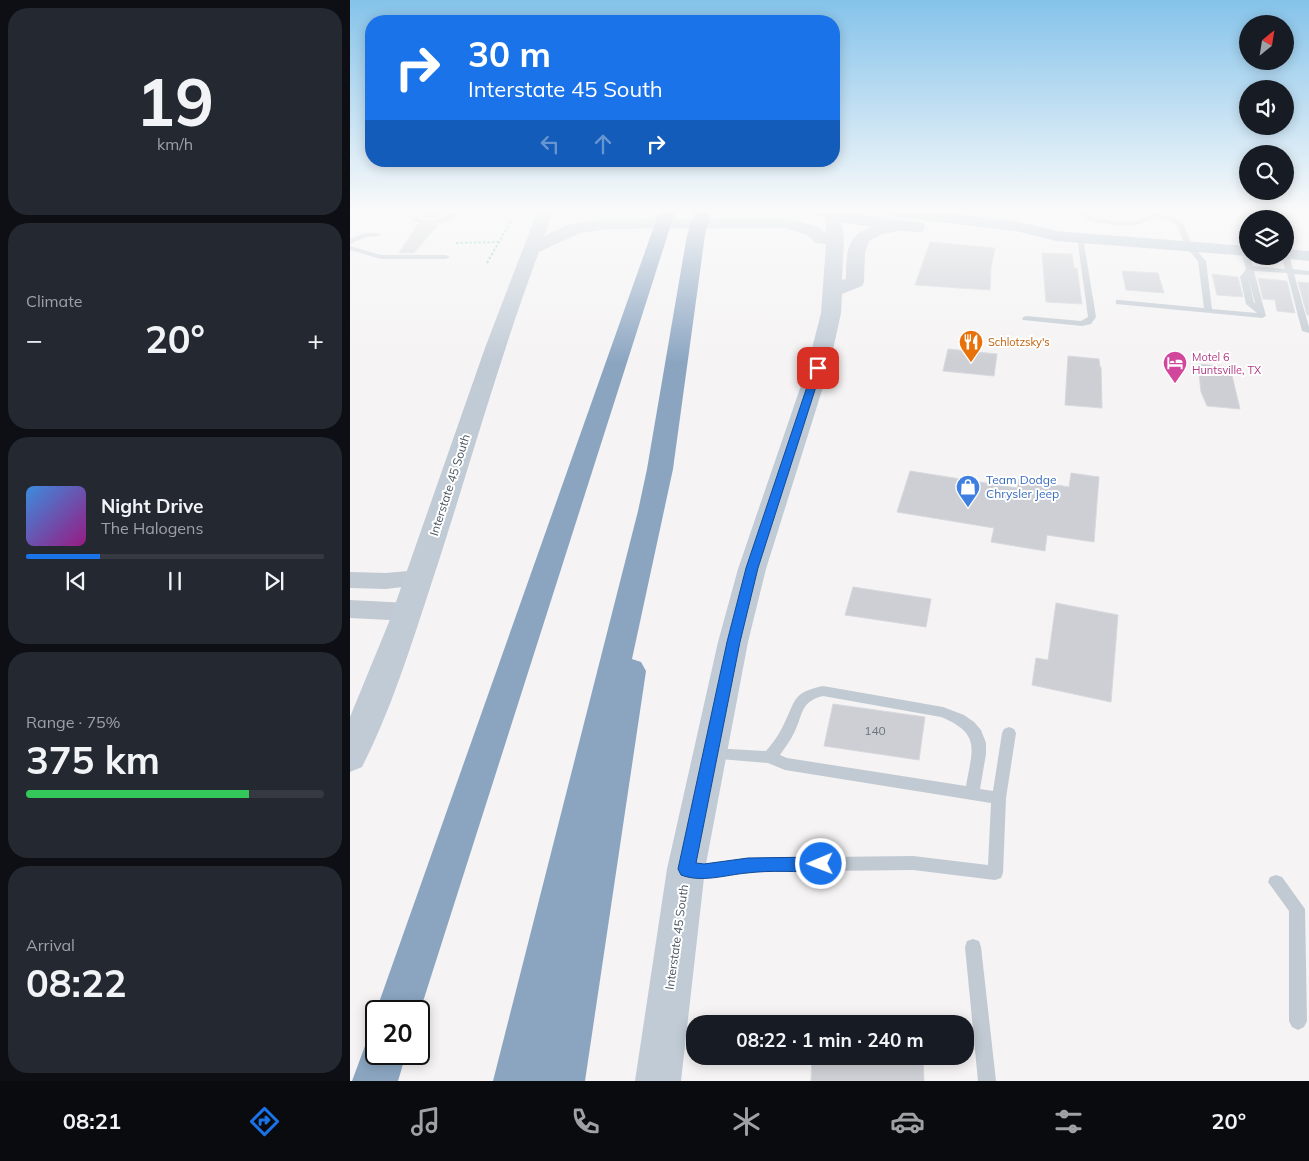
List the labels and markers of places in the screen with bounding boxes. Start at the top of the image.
restaurant icon: Schlotzsky's [958,329,984,363]
place label: Schlotzsky's [988,335,1050,349]
pin [797,347,839,389]
hotel icon: Motel 6 Huntsville, TX [1162,350,1188,384]
place label: Motel 6 Huntsville, TX [1192,350,1262,377]
place label: Team Dodge Chrysler Jeep [986,472,1059,501]
shop icon: Team Dodge Chrysler Jeep [955,474,981,508]

